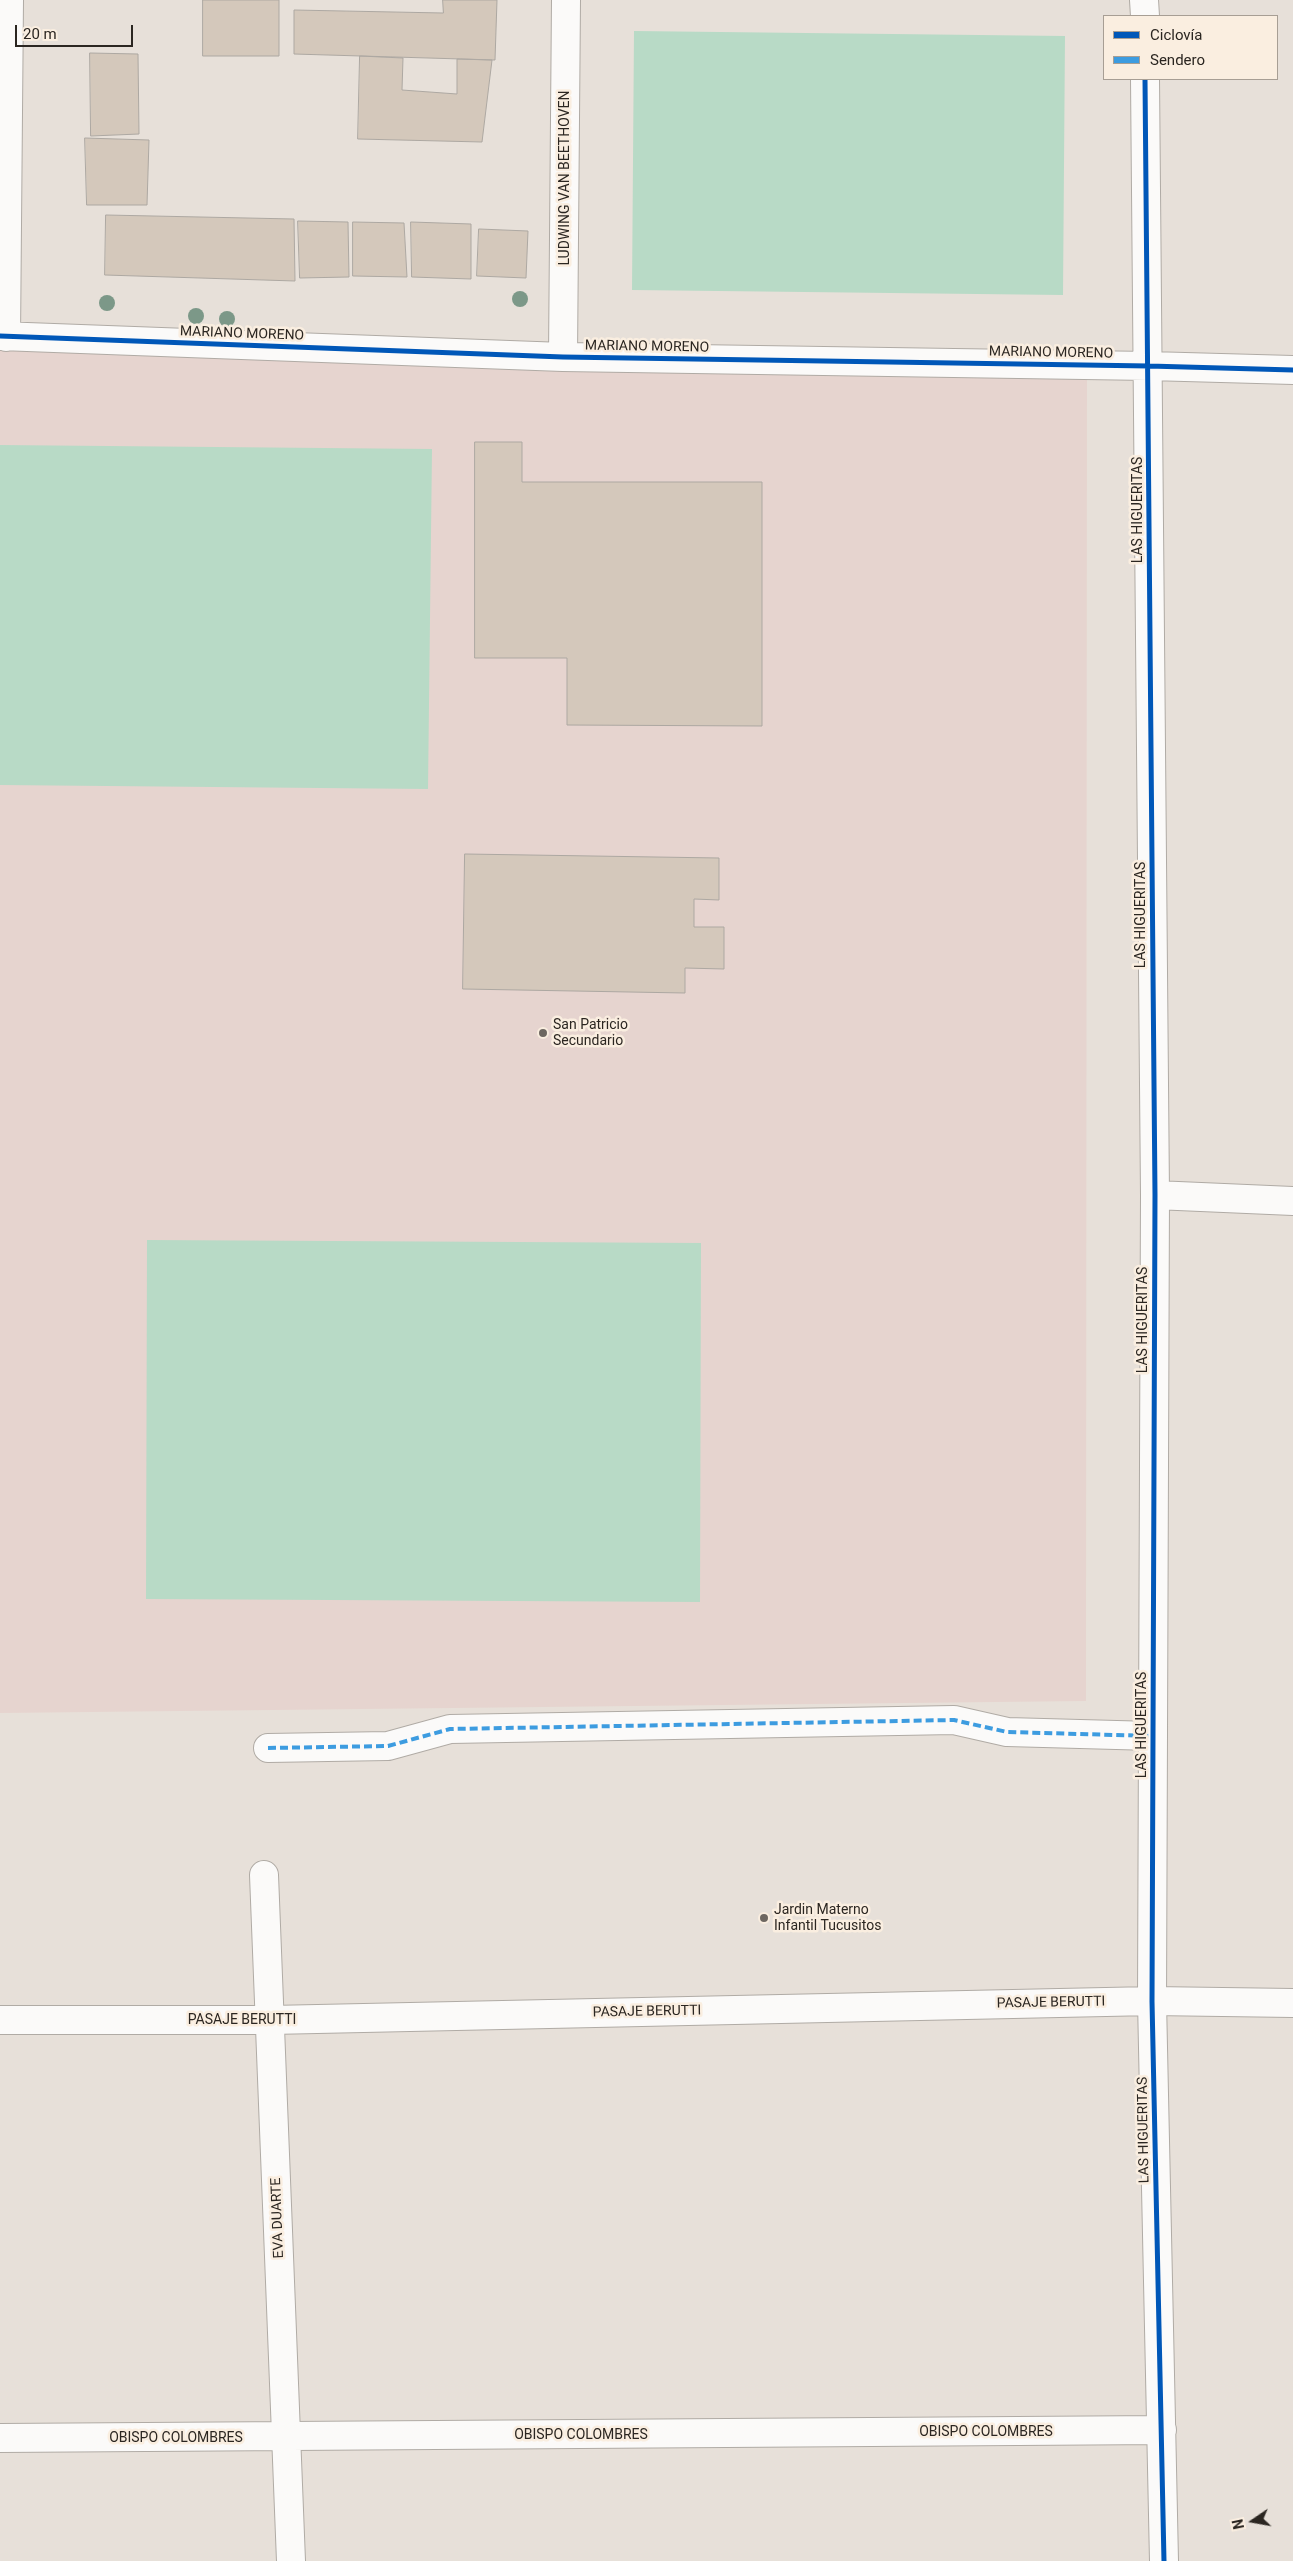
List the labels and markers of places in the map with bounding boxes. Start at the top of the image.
place label: San Patricio Secundario [553,1017,628,1050]
marker: San Patricio Secundario [537,1027,549,1039]
place label: Jardin Materno Infantil Tucusitos [774,1902,881,1934]
marker: Jardin Materno Infantil Tucusitos [758,1912,770,1924]

